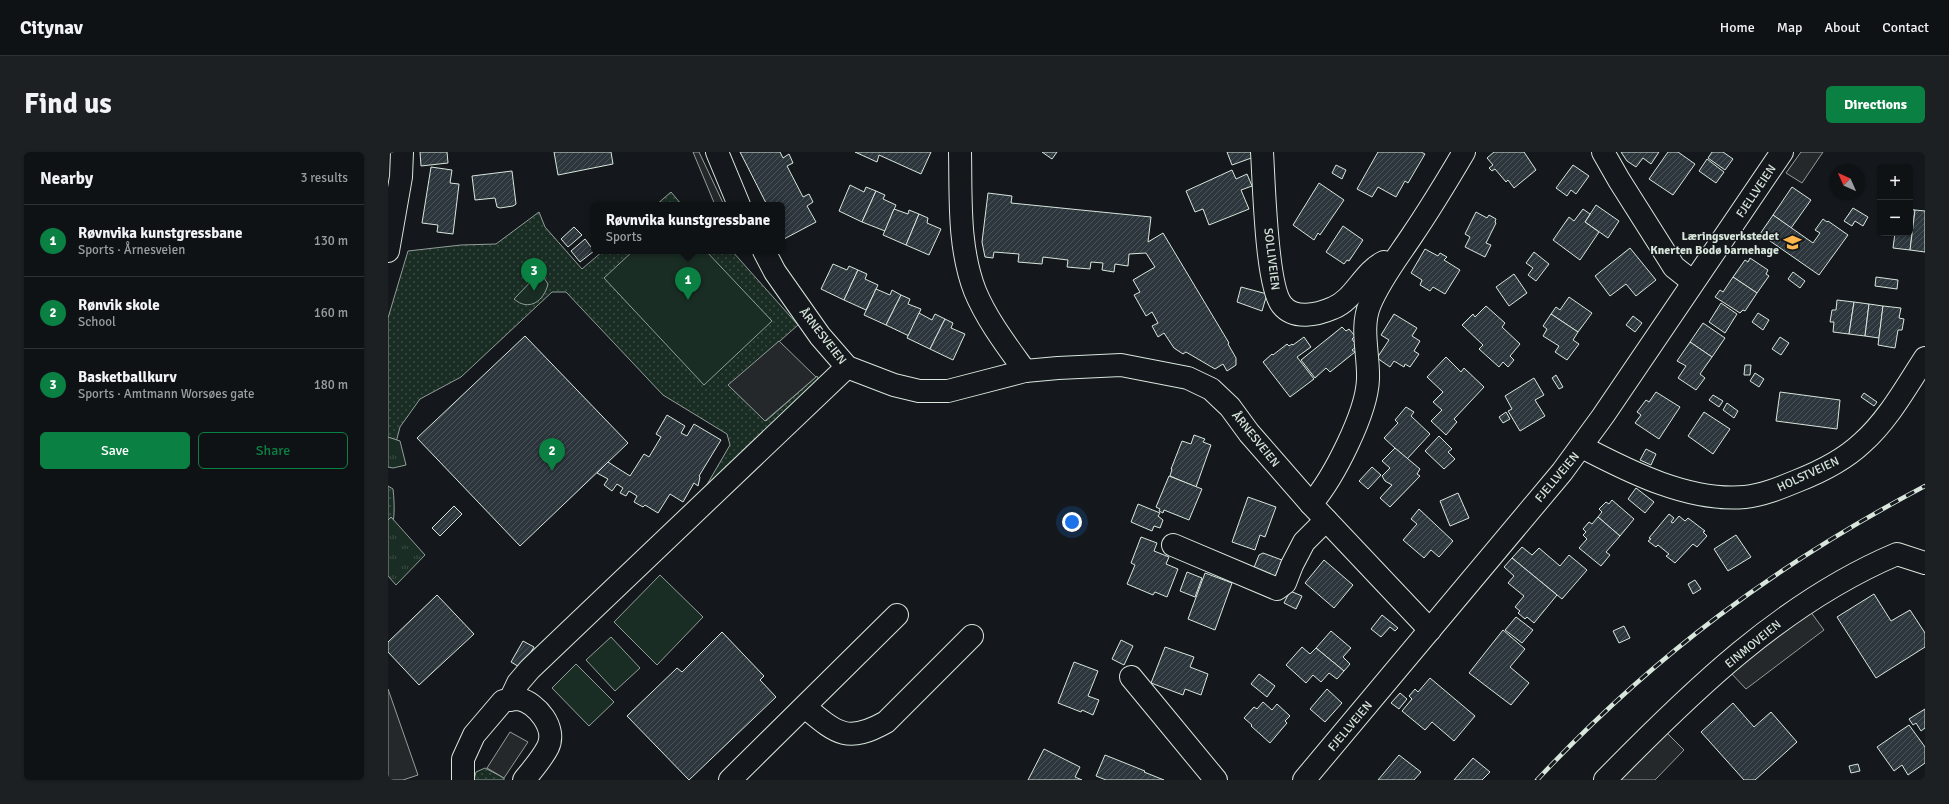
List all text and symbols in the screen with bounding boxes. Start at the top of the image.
text: Citynav [20,16,83,40]
text: Home [1720,19,1755,36]
text: Map [1777,19,1802,36]
text: About [1824,19,1860,36]
text: Contact [1882,19,1929,36]
button: Directions [1826,86,1925,123]
text: Find us [24,87,112,121]
street label: FJELLVEIEN [1733,162,1780,221]
north arrow [1829,164,1865,200]
map controls [1877,164,1913,236]
button: + [1877,164,1913,200]
text: Nearby [40,168,93,189]
text: 3 results [300,170,348,186]
button: − [1877,200,1913,236]
popup [591,202,785,254]
text: Røvnvika kunstgressbane [606,211,770,229]
text: Røvnvika kunstgressbane [78,224,243,242]
street label: SOLLIVEIEN [1260,227,1283,291]
text: Sports [606,229,642,245]
place label: Læringsverkstedet Knerten Bodø barnehage [1650,229,1779,258]
text: 1 [49,233,57,249]
text: 130 m [314,233,348,249]
school or university icon: Læringsverkstedet Knerten Bodø barnehage [1782,233,1802,253]
text: Sports · Årnesveien [78,242,185,258]
pin: 3 [521,258,547,291]
pin: 1 [675,267,701,300]
text: Rønvik skole [78,296,160,314]
text: 2 [49,305,57,321]
text: 160 m [314,305,348,321]
street label: ÅRNESVEIEN [796,305,849,368]
text: School [78,314,116,330]
text: Basketballkurv [78,368,177,386]
text: 3 [49,377,57,393]
text: 180 m [314,377,348,393]
text: Sports · Amtmann Worsøes gate [78,386,255,402]
street label: ÅRNESVEIEN [1228,408,1283,470]
button: Save [40,432,190,469]
button: Share [198,432,348,469]
pin: 2 [539,438,565,471]
street label: FJELLVEIEN [1532,449,1583,505]
street label: HOLSTVEIEN [1775,454,1842,495]
your location [1062,512,1082,532]
street label: EINMOVEIEN [1722,617,1784,672]
street label: FJELLVEIEN [1325,698,1376,754]

